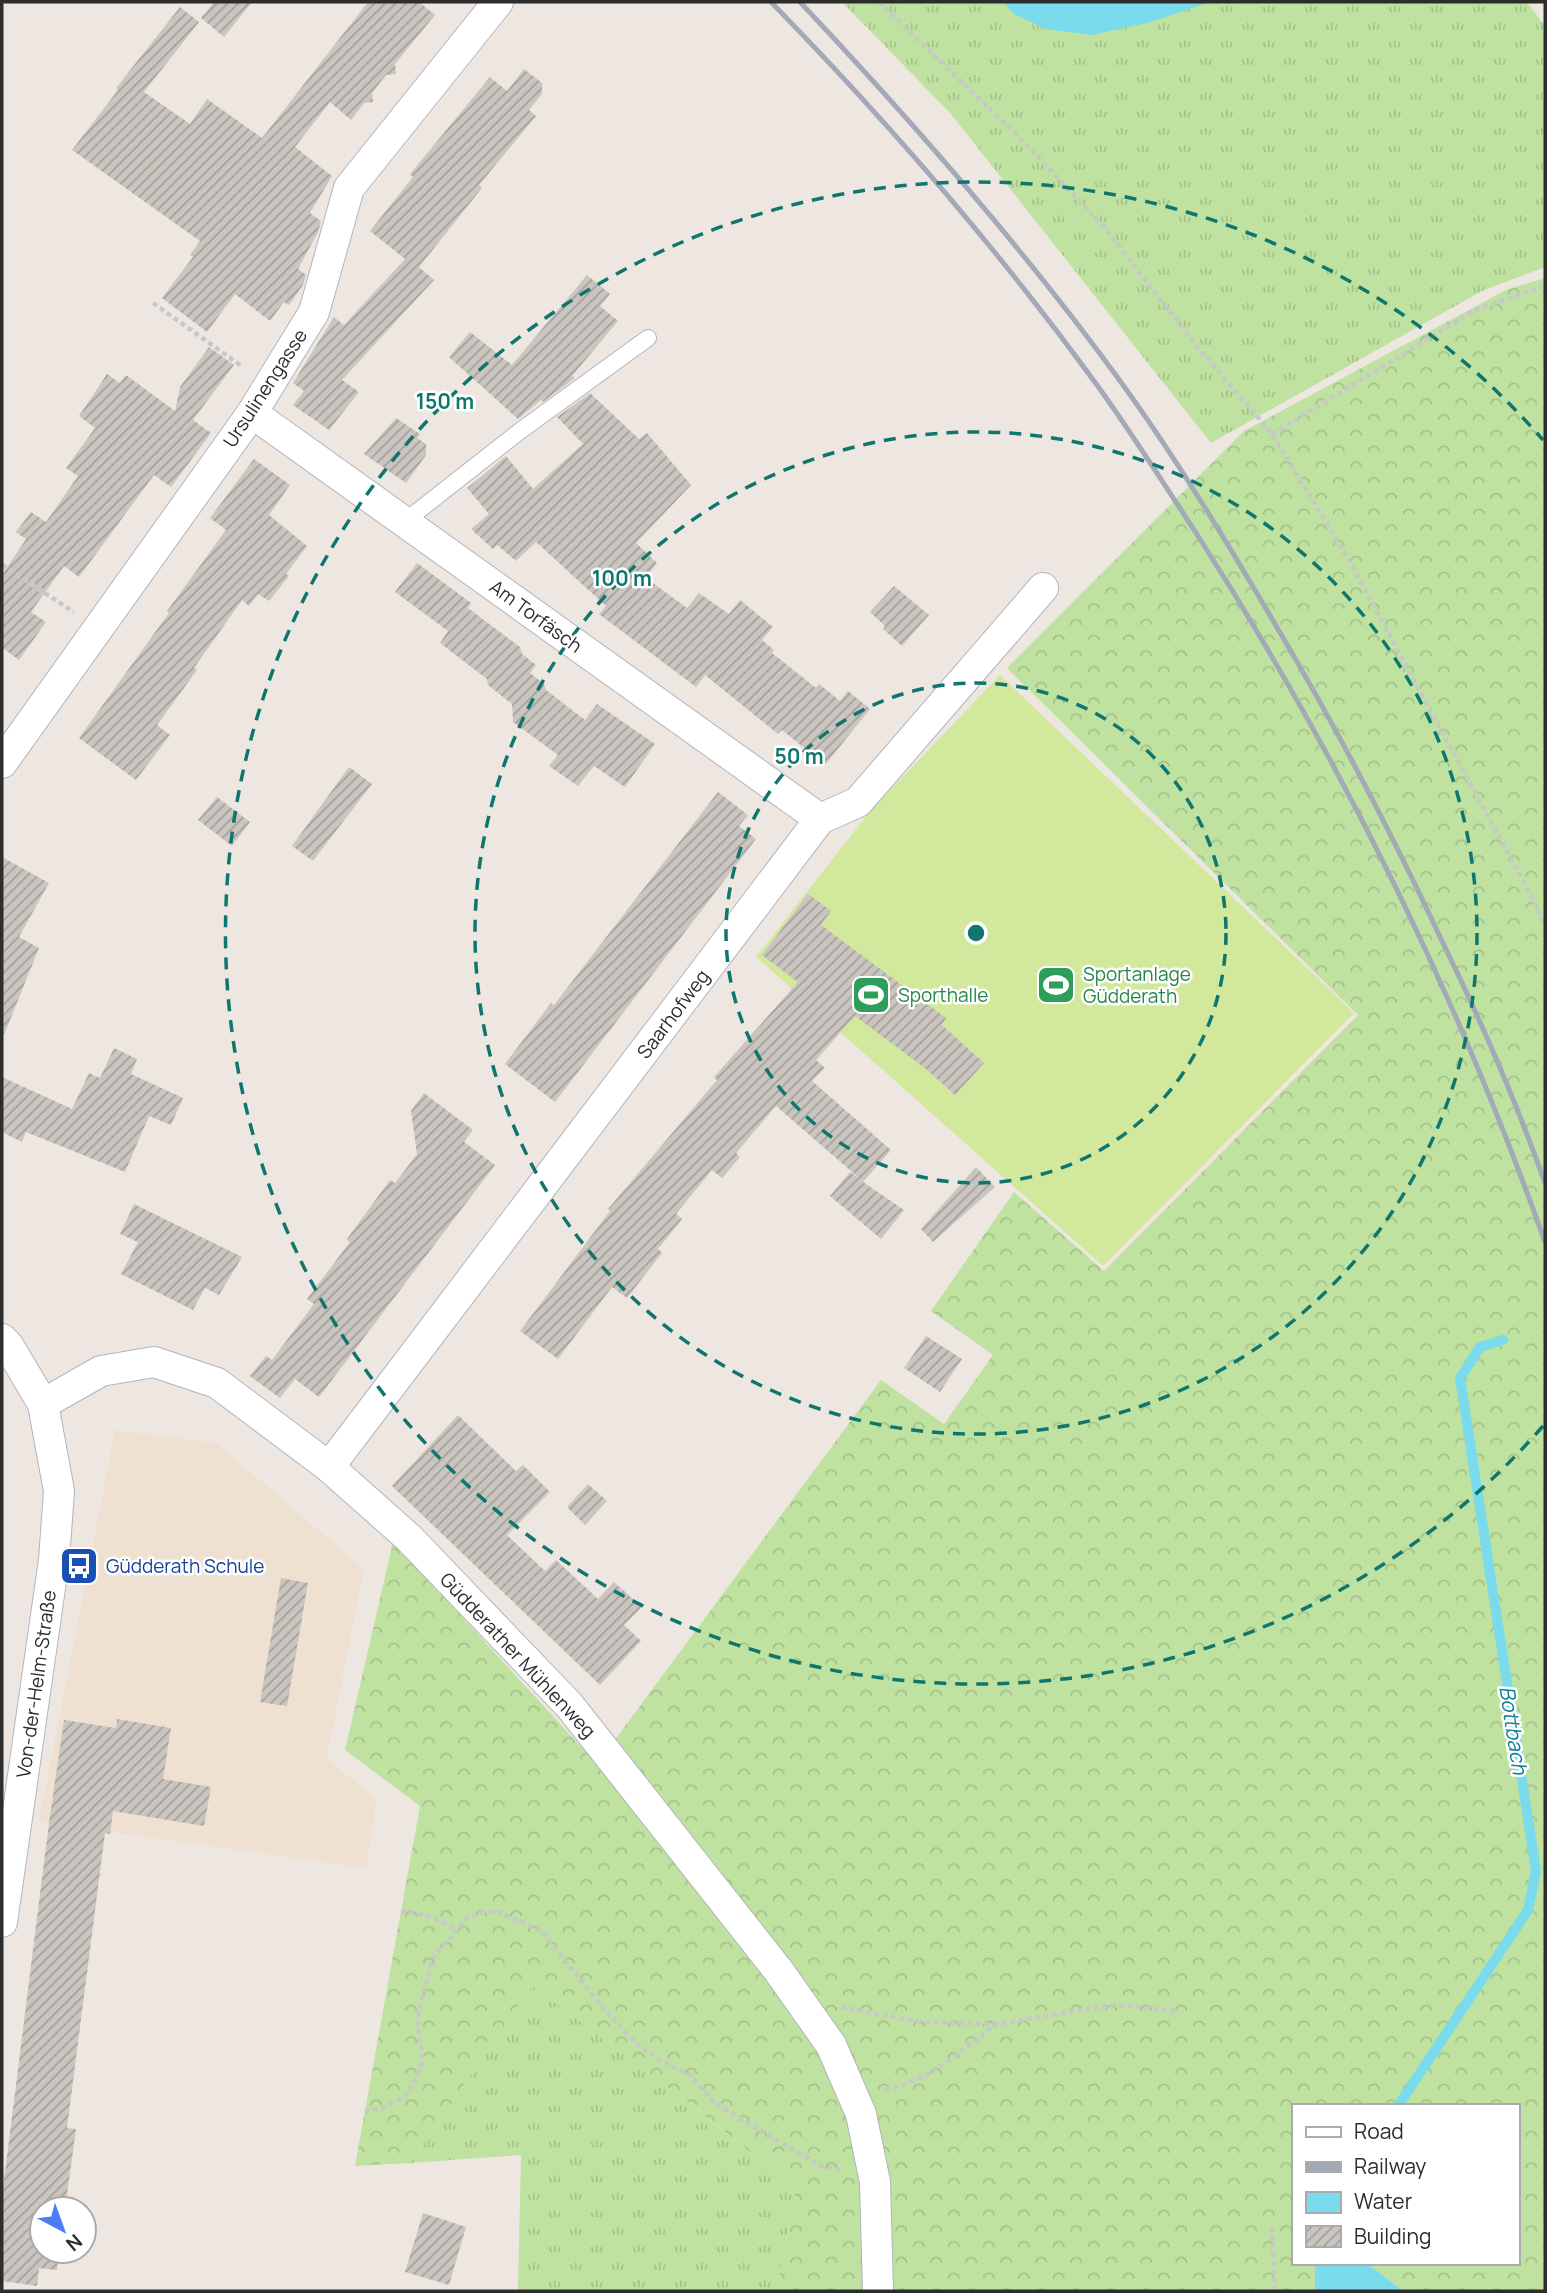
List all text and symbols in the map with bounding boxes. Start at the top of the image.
street label: Ursulinengasse [217,324,313,452]
text: 150 m [416,387,474,415]
text: 100 m [592,564,652,592]
street label: Am Torfäsch [484,574,588,658]
text: 50 m [774,742,824,770]
centre of rings [964,921,988,945]
place label: Sportanlage Güdderath [1083,961,1191,1009]
street label: Saarhofweg [631,964,715,1064]
sports icon: Sportanlage Güdderath [1035,964,1077,1006]
sports icon: Sporthalle [850,974,892,1016]
place label: Sporthalle [898,982,988,1008]
bus stop icon: Güdderath Schule [58,1545,100,1587]
place label: Güdderath Schule [106,1553,264,1579]
street label: Güdderather Mühlenweg [434,1567,602,1743]
street label: Von-der-Helm-Straße [10,1588,62,1780]
water label: Bottbach [1493,1684,1535,1778]
legend [1292,2104,1519,2265]
text: Road [1354,2117,1404,2145]
text: Railway [1354,2152,1426,2180]
text: Water [1354,2187,1413,2215]
north arrow [28,2195,98,2265]
text: Building [1354,2222,1431,2250]
text: N [60,2229,88,2257]

